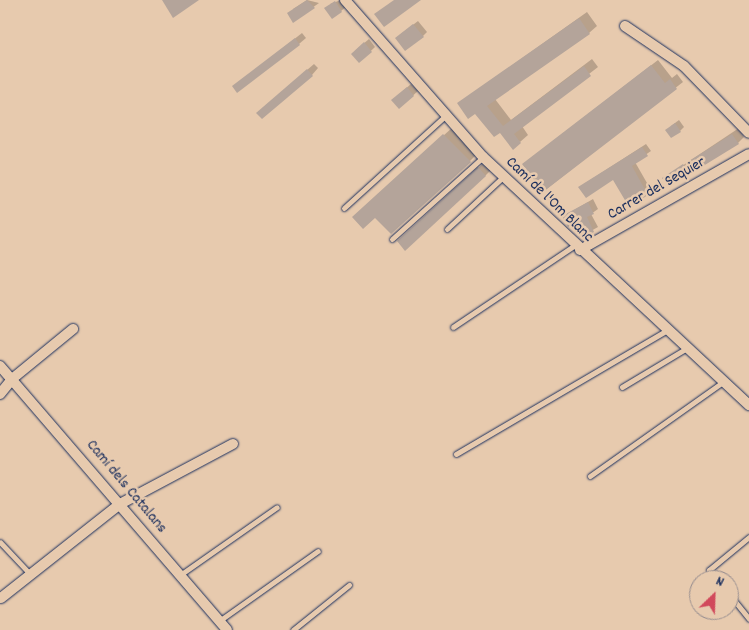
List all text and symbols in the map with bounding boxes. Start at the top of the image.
street label: Camí de l'Om Blanc [501,153,597,247]
street label: Carrer del Sequier [605,153,709,225]
street label: Camí dels Catalans [81,436,171,538]
north arrow [689,570,739,620]
text: N [712,572,727,593]

